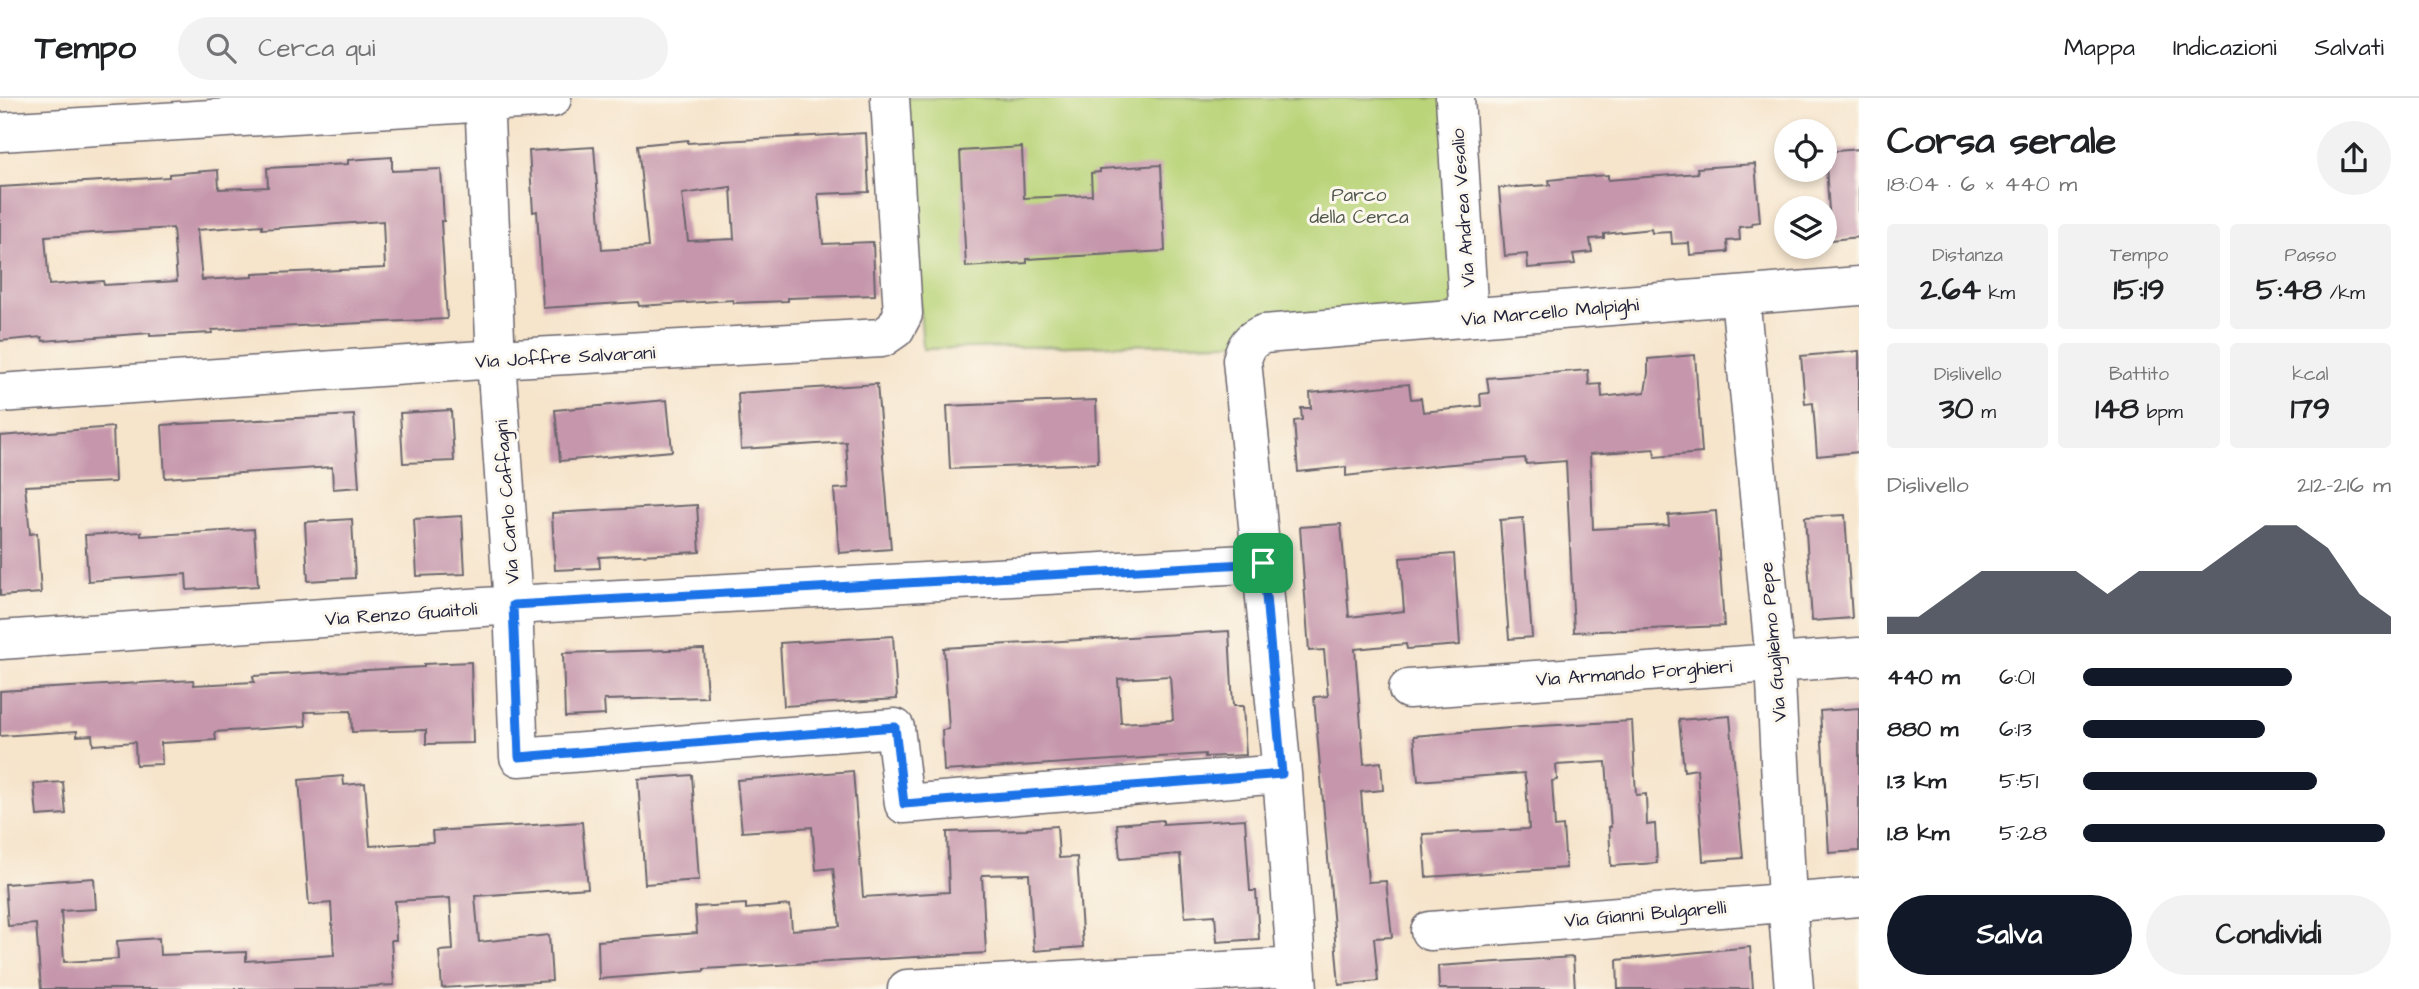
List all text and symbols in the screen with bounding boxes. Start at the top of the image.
search box [178,17,668,80]
text: Tempo [35,25,136,71]
icon: search [202,29,240,67]
text: Cerca qui [258,30,375,66]
text: Mappa [2064,31,2135,65]
text: Indicazioni [2173,31,2277,65]
text: Salvati [2315,31,2384,65]
text: Corsa serale [1887,116,2116,168]
map controls [1774,119,1837,259]
button: locate [1774,119,1837,182]
button: share [2317,121,2391,195]
street label: Via Andrea Vesalio [1444,127,1483,288]
text: 18:04 · 6 × 440 m [1887,168,2077,200]
park label: Parco della Cerca [1309,182,1409,231]
button: layers [1774,196,1837,259]
text: Distanza [1932,242,2003,269]
text: Tempo [2110,242,2168,269]
text: Passo [2285,242,2336,269]
text: 2.64 [1920,269,1981,311]
text: 15:19 [2113,269,2165,311]
text: 5:48 [2256,269,2322,311]
text: km [1981,280,2015,307]
text: /km [2322,280,2365,307]
street label: Via Marcello Malpighi [1460,291,1640,335]
street label: Via Joffre Salvarani [474,339,656,376]
text: Dislivello [1934,361,2001,388]
text: Battito [2109,361,2169,388]
text: kcal [2292,361,2329,388]
text: 30 [1939,388,1974,430]
text: 148 [2095,388,2139,430]
text: 179 [2291,388,2330,430]
text: m [1974,399,1996,426]
text: bpm [2139,399,2183,426]
street label: Via Carlo Caffagni [488,419,528,585]
text: Dislivello [1887,469,1969,501]
text: 212–216 m [2297,469,2391,501]
pin [1233,533,1293,593]
icon: arrive [1244,544,1282,582]
street label: Via Guglielmo Pepe [1753,561,1795,723]
street label: Via Renzo Guaitoli [324,596,478,633]
street label: Via Armando Forghieri [1535,653,1733,695]
text: 440 m [1887,661,1960,693]
text: 6:01 [1999,661,2035,693]
text: 880 m [1887,713,1958,745]
text: 6:13 [1999,713,2032,745]
text: 1.3 km [1887,765,1946,797]
text: 5:51 [1999,765,2038,797]
text: 1.8 km [1887,817,1949,849]
text: 5:28 [1999,817,2047,849]
street label: Via Gianni Bulgarelli [1563,894,1727,936]
button: Salva [1887,895,2132,975]
button: Condividi [2146,895,2391,975]

